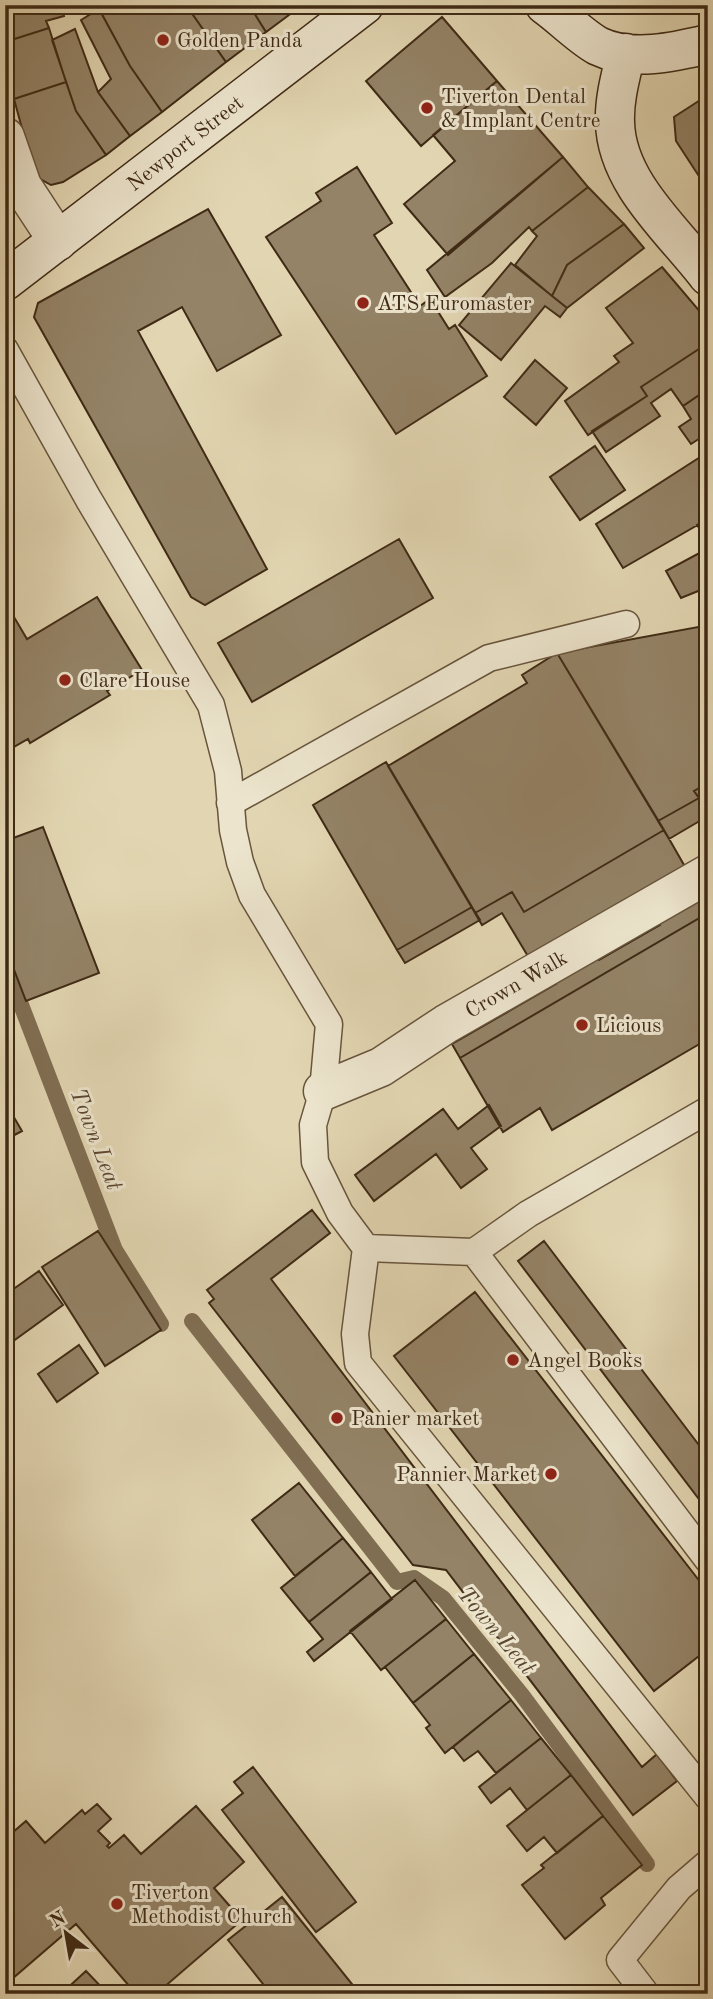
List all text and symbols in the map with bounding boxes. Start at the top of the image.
place label: Golden Panda [177,31,302,52]
marker: Golden Panda [155,32,171,48]
place label: Tiverton Dental & Implant Centre [441,87,601,132]
street label: Newport Street [124,93,248,196]
marker: Tiverton Dental & Implant Centre [419,100,435,116]
place label: ATS Euromaster [377,294,532,315]
marker: ATS Euromaster [355,295,371,311]
place label: Clare House [79,671,190,692]
marker: Clare House [57,672,73,688]
street label: Crown Walk [462,948,571,1023]
place label: Licious [596,1016,661,1037]
marker: Licious [574,1017,590,1033]
water label: Town Leat [66,1085,126,1194]
place label: Angel Books [527,1351,642,1372]
marker: Angel Books [505,1352,521,1368]
place label: Panier market [351,1409,479,1430]
marker: Panier market [329,1410,345,1426]
place label: Pannier Market [396,1465,537,1486]
marker: Pannier Market [543,1466,559,1482]
water label: Town Leat [453,1582,540,1680]
place label: Tiverton Methodist Church [131,1883,292,1928]
marker: Tiverton Methodist Church [109,1896,125,1912]
north arrow [32,1898,102,1968]
text: N [47,1908,70,1932]

